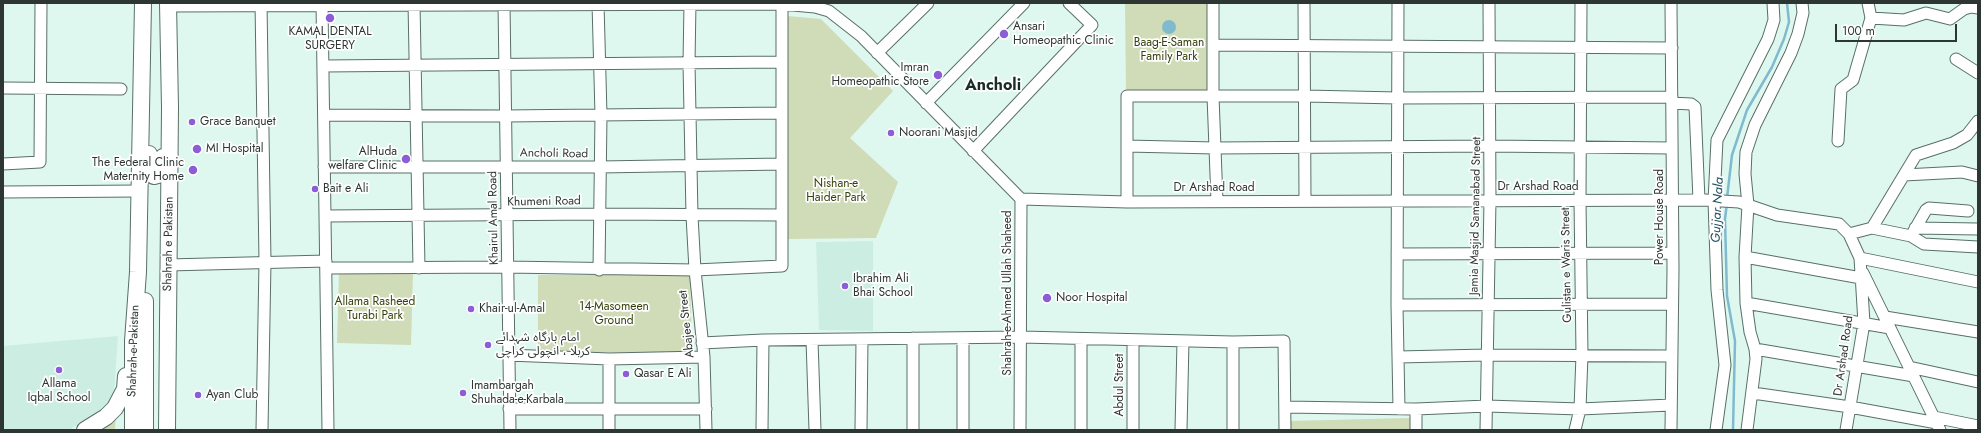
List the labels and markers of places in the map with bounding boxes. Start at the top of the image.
marker: KAMAL DENTAL SURGERY [324,12,336,24]
place label: Ansari Homeopathic Clinic [1013,20,1114,48]
place label: KAMAL DENTAL SURGERY [288,25,372,53]
marker: Ansari Homeopathic Clinic [998,28,1010,40]
place label: Imran Homeopathic Store [831,61,929,89]
marker: Imran Homeopathic Store [932,69,944,81]
place label: Grace Banquet [200,115,276,129]
marker: Grace Banquet [187,117,197,127]
place label: Noorani Masjid [899,126,978,140]
marker: Noorani Masjid [886,128,896,138]
place label: MI Hospital [206,142,264,156]
marker: MI Hospital [191,143,203,155]
place label: AlHuda welfare Clinic [328,145,397,173]
marker: AlHuda welfare Clinic [400,153,412,165]
place label: The Federal Clinic Maternity Home [92,156,184,184]
marker: The Federal Clinic Maternity Home [187,164,199,176]
place label: Bait e Ali [323,182,369,196]
marker: Bait e Ali [310,184,320,194]
place label: Ibrahim Ali Bhai School [853,272,913,300]
marker: Ibrahim Ali Bhai School [840,281,850,291]
place label: Noor Hospital [1056,291,1127,305]
marker: Noor Hospital [1041,292,1053,304]
place label: Khair-ul-Amal [479,302,545,316]
marker: Khair-ul-Amal [466,304,476,314]
place label: امام بارگاہ شہدائے کربلا ، انچولی کراچی [496,331,590,359]
marker: امام بارگاہ شہدائے کربلا ، انچولی کراچی [483,340,493,350]
marker: Allama Iqbal School [54,365,64,375]
place label: Qasar E Ali [634,367,692,381]
marker: Qasar E Ali [621,369,631,379]
place label: Allama Iqbal School [27,377,91,405]
place label: Imambargah Shuhada-e-Karbala [471,379,564,407]
place label: Ayan Club [206,388,258,402]
marker: Imambargah Shuhada-e-Karbala [458,388,468,398]
marker: Ayan Club [193,390,203,400]

